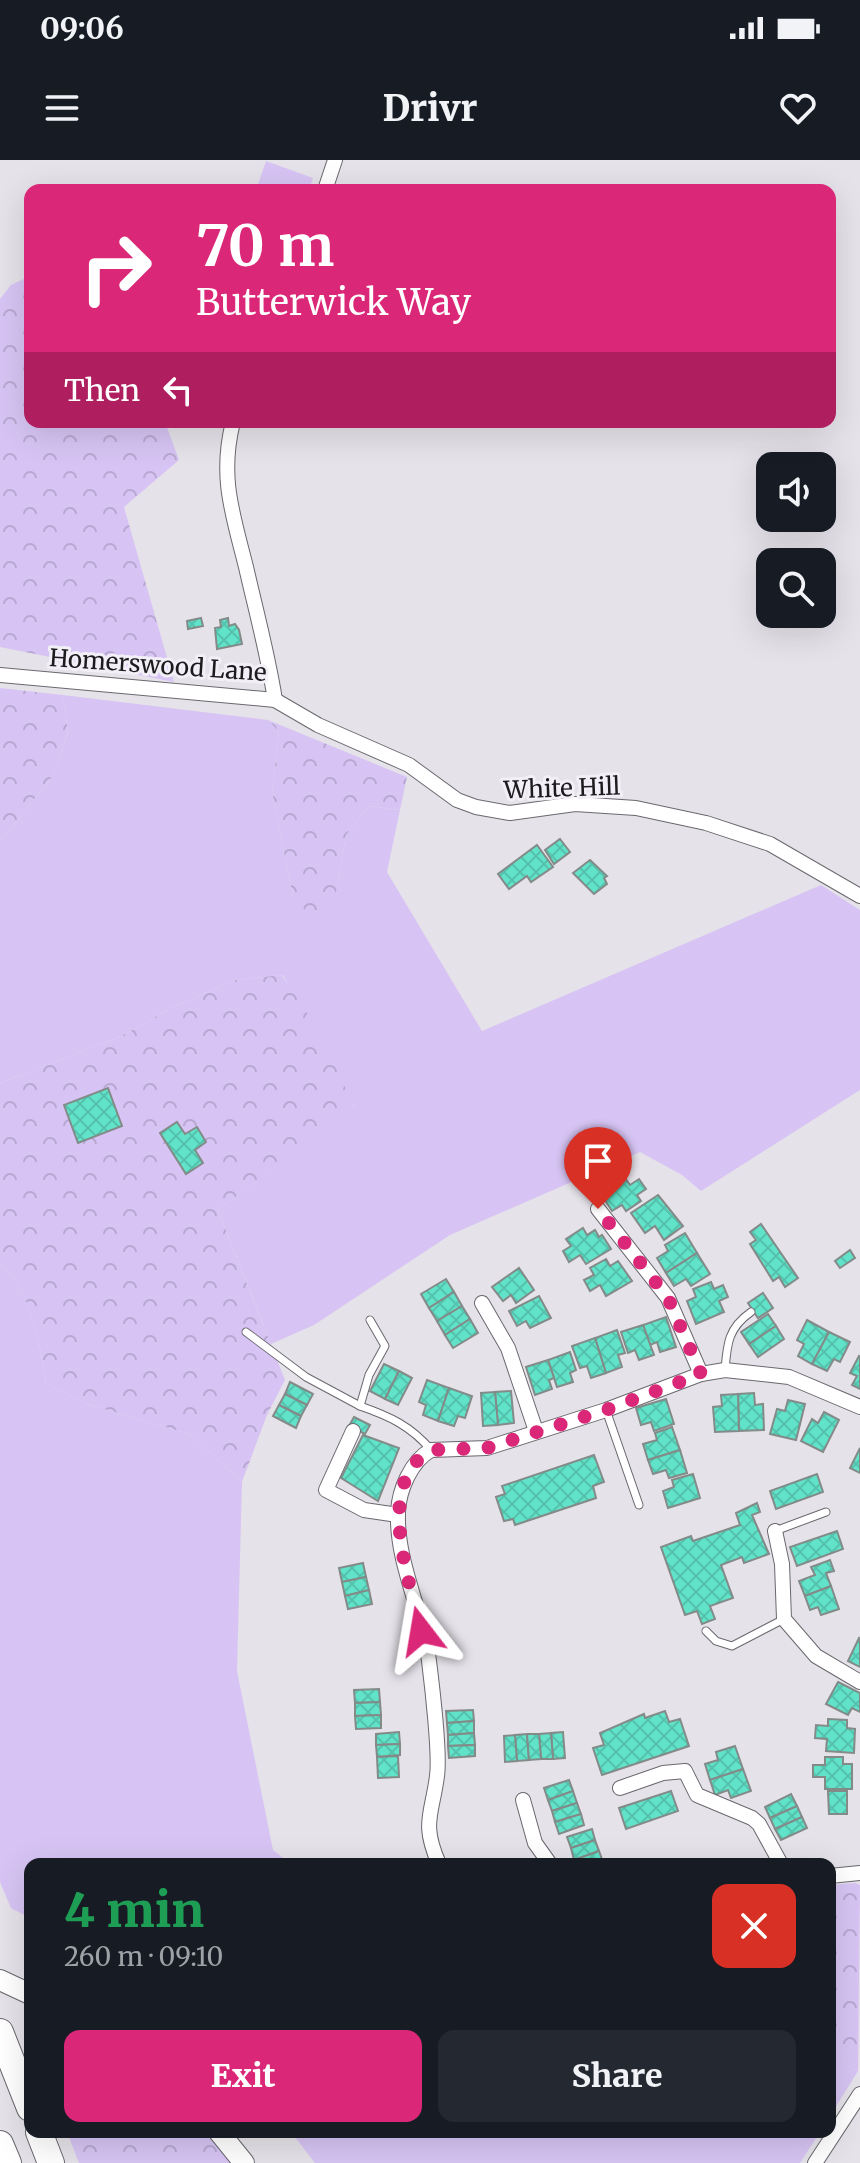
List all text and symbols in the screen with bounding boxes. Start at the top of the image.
text: 09:06 [40,9,124,47]
icon: menu [40,86,84,130]
text: Drivr [383,86,477,131]
icon: heart [776,86,820,130]
text: 70 m [196,211,334,281]
icon: right [64,216,168,320]
text: Butterwick Way [196,280,471,325]
icon: left [156,368,200,412]
text: Then [64,371,140,409]
map controls [756,452,836,628]
button: sound [756,452,836,532]
button: search [756,548,836,628]
street label: Homerswood Lane [48,642,268,688]
street label: White Hill [502,770,621,806]
pin [564,1127,632,1209]
icon: arrive [576,1139,620,1183]
position arrow [379,1589,463,1673]
text: 4 min [64,1880,204,1940]
button: close [712,1884,796,1968]
text: 260 m · 09:10 [64,1940,223,1973]
button: Exit [64,2030,422,2122]
button: Share [438,2030,796,2122]

